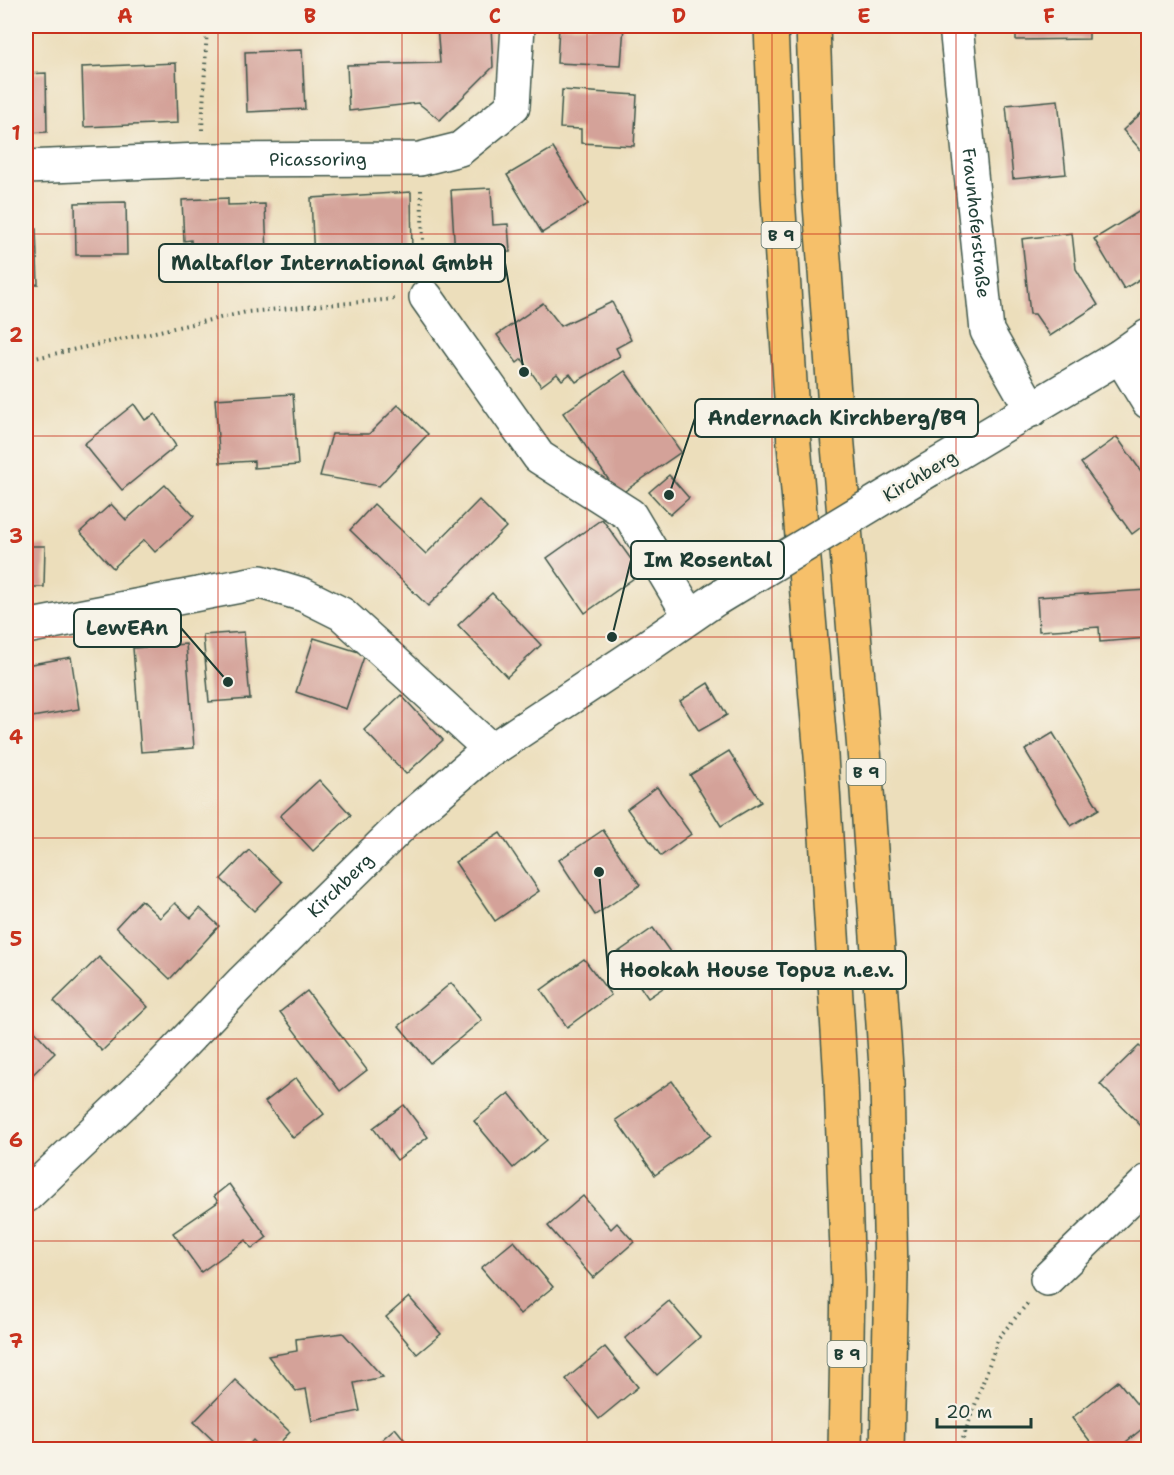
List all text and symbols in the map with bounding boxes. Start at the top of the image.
text: A [117,3,133,29]
text: B [304,3,316,29]
text: C [489,3,501,29]
text: D [672,3,686,29]
text: E [857,3,871,29]
text: F [1043,3,1055,29]
text: 1 [11,120,21,146]
street label: Picassoring [269,147,367,172]
street label: Fraunhoferstraße [956,147,996,299]
road number: B 9 [762,222,800,248]
callout: Maltaflor International GmbH [159,244,505,282]
text: Maltaflor International GmbH [171,250,493,276]
text: 2 [9,322,23,348]
callout: Andernach Kirchberg/B9 [695,399,978,437]
text: Andernach Kirchberg/B9 [708,405,966,431]
street label: Kirchberg [878,444,962,508]
text: 3 [9,523,23,549]
callout: Im Rosental [631,541,784,579]
text: Im Rosental [644,547,772,573]
callout: LewEAn [74,609,181,647]
text: LewEAn [86,615,168,641]
text: 4 [9,724,23,750]
road number: B 9 [846,759,886,785]
street label: Kirchberg [302,848,378,923]
text: 5 [10,926,22,952]
callout: Hookah House Topuz n.e.v. [608,951,906,989]
text: Hookah House Topuz n.e.v. [620,957,894,983]
text: 6 [9,1127,23,1153]
text: 7 [9,1328,23,1354]
road number: B 9 [828,1341,866,1367]
scale bar [937,1391,1032,1429]
text: 20 m [946,1400,992,1424]

